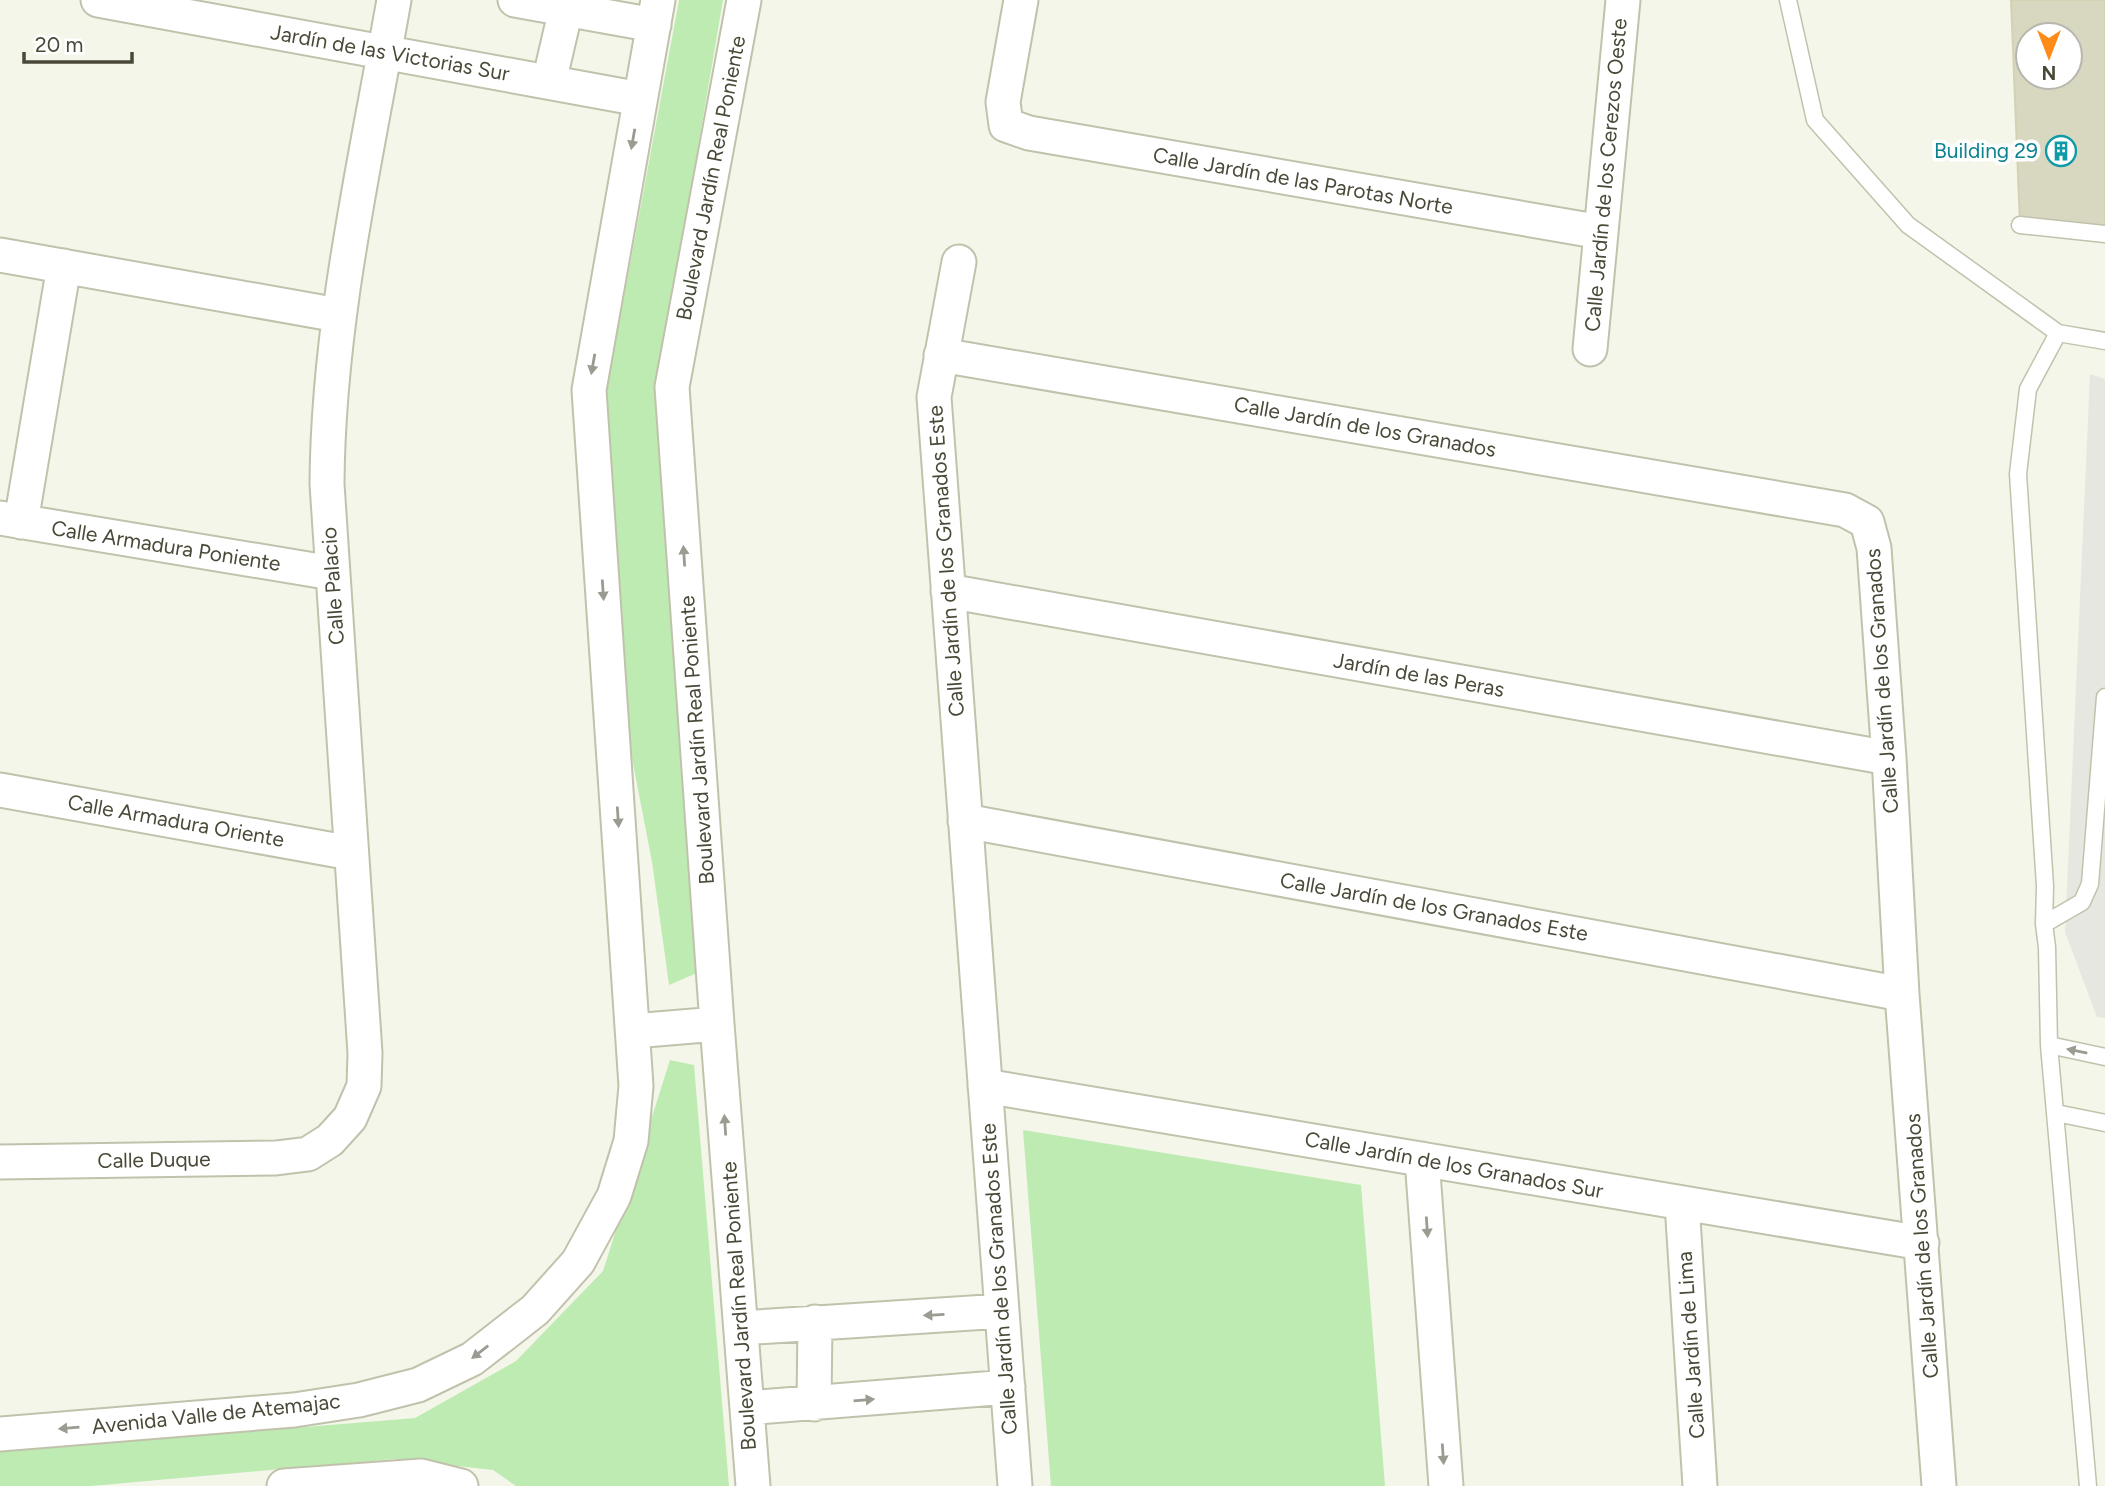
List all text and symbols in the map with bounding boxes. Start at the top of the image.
street label: Calle Jardín de los Cerezos Oeste [1579,17,1632,333]
street label: Jardín de las Victorias Sur [269,19,512,86]
scale bar [24,21,133,65]
north arrow [2014,21,2084,91]
text: 20 m [35,32,83,57]
street label: Boulevard Jardín Real Poniente [671,33,750,322]
text: N [2042,61,2056,84]
one-way arrow [627,129,638,151]
building icon: Building 29 [2044,134,2078,168]
place label: Building 29 [1934,138,2038,163]
street label: Calle Jardín de las Parotas Norte [1151,142,1455,219]
one-way arrow [588,353,599,375]
street label: Calle Jardín de los Granados [1232,391,1498,462]
street label: Calle Jardín de los Granados Este [922,404,969,718]
street label: Calle Armadura Poniente [50,515,283,576]
street label: Calle Palacio [316,526,349,646]
one-way arrow [678,545,689,567]
street label: Calle Jardín de los Granados [1860,548,1903,814]
one-way arrow [597,579,608,601]
street label: Boulevard Jardín Real Poniente [674,595,719,885]
street label: Jardín de las Peras [1332,647,1506,702]
street label: Calle Armadura Oriente [66,789,286,852]
one-way arrow [613,806,624,828]
street label: Calle Jardín de los Granados Este [1278,867,1590,946]
one-way arrow [2066,1045,2088,1056]
street label: Calle Jardín de los Granados [1900,1113,1943,1379]
one-way arrow [719,1114,730,1136]
street label: Calle Jardín de los Granados Este [975,1122,1022,1436]
street label: Calle Jardín de los Granados Sur [1303,1126,1605,1203]
street label: Calle Duque [97,1146,211,1173]
street label: Boulevard Jardín Real Poniente [716,1161,761,1451]
one-way arrow [1422,1216,1433,1238]
street label: Calle Jardín de Lima [1671,1250,1710,1440]
one-way arrow [923,1310,945,1321]
one-way arrow [472,1345,490,1360]
street label: Avenida Valle de Atemajac [90,1388,342,1439]
one-way arrow [853,1394,875,1405]
one-way arrow [57,1423,79,1434]
one-way arrow [1438,1443,1449,1465]

